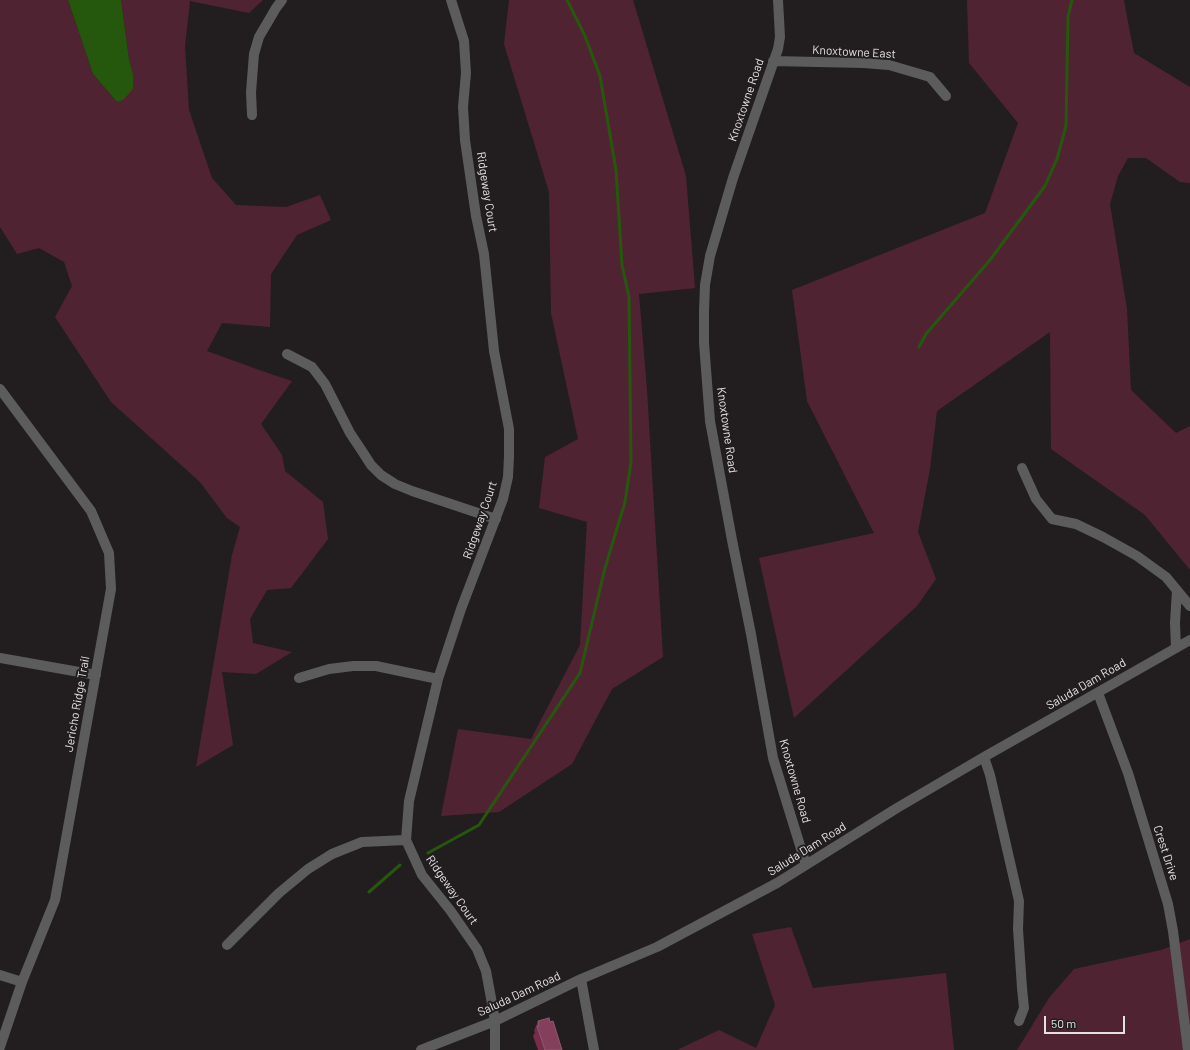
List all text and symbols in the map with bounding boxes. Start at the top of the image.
street label: Knoxtowne East [812,43,896,61]
street label: Knoxtowne Road [725,57,767,143]
street label: Ridgeway Court [474,151,500,233]
street label: Knoxtowne Road [714,386,740,474]
street label: Ridgeway Court [460,479,500,561]
street label: Jericho Ridge Trail [61,655,93,753]
street label: Saluda Dam Road [1044,655,1128,713]
street label: Knoxtowne Road [776,737,814,825]
street label: Saluda Dam Road [765,819,849,879]
street label: Crest Drive [1150,824,1182,882]
street label: Ridgeway Court [423,853,481,927]
street label: Saluda Dam Road [475,969,563,1019]
scale bar [1046,1008,1127,1034]
text: 50 m [1051,1016,1076,1030]

